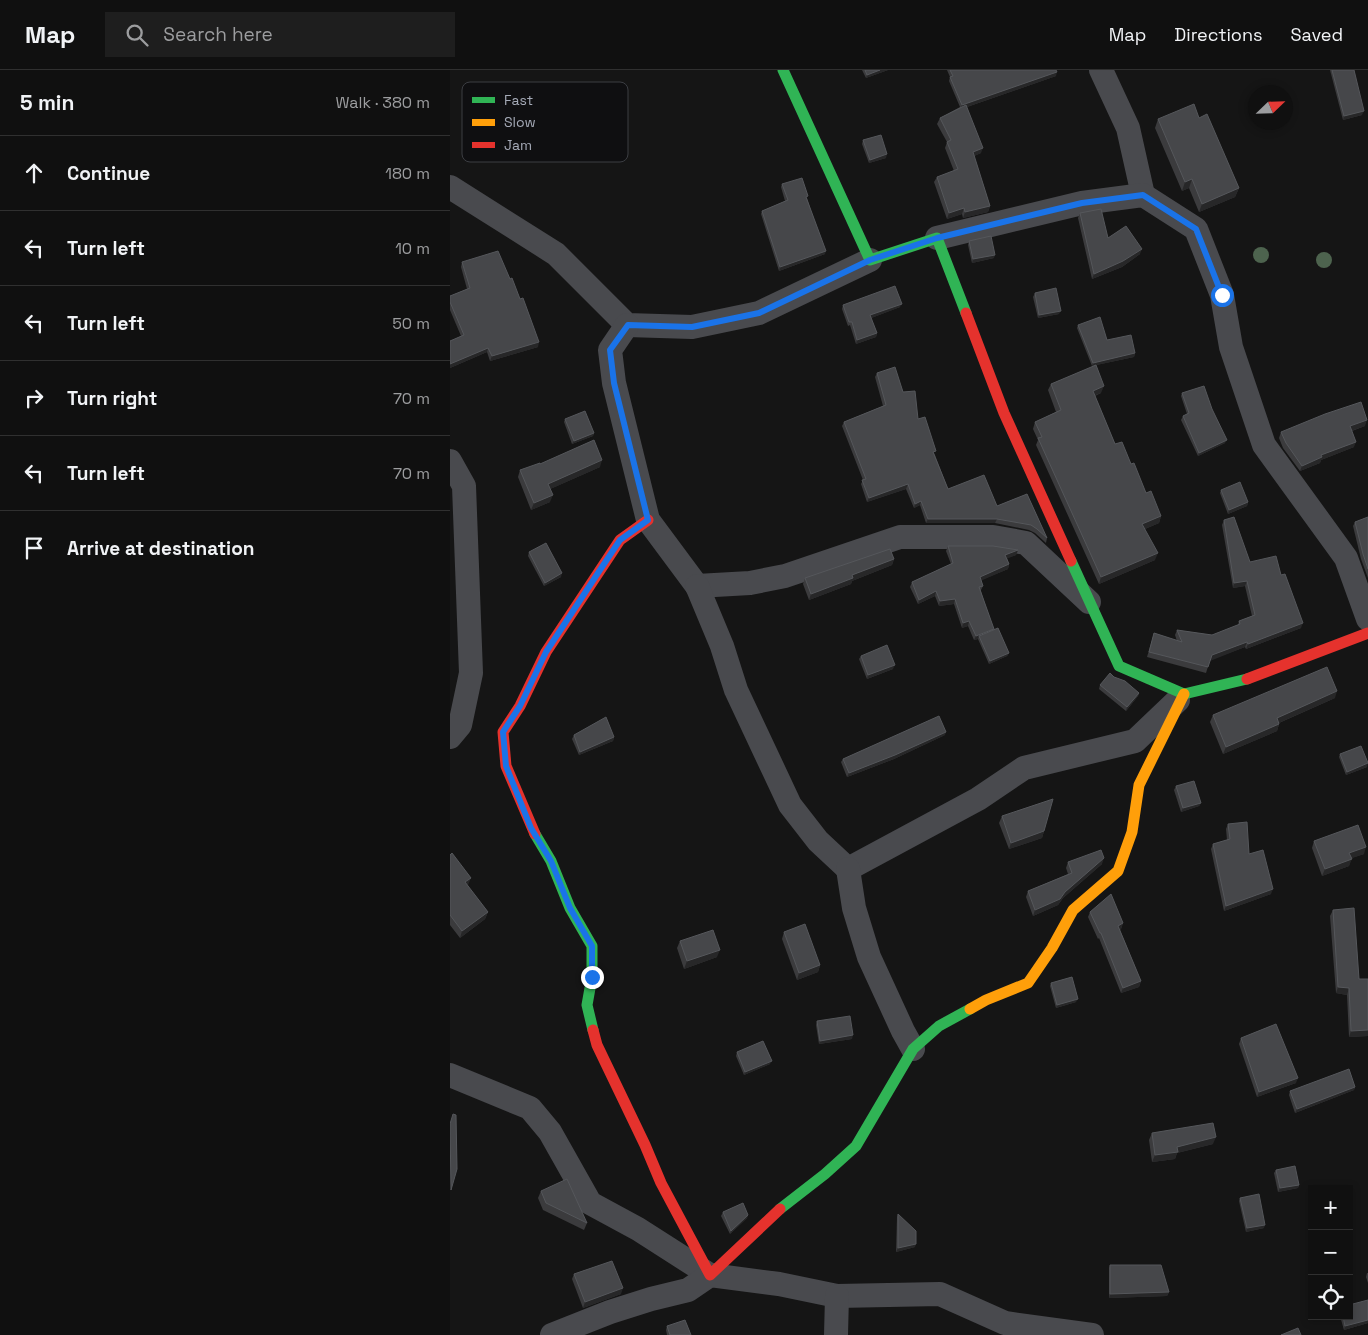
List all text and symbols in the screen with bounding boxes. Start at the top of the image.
search box [105,12,455,57]
text: Map [25,19,75,50]
icon: search [123,21,151,49]
text: Search here [163,22,273,47]
text: Map [1109,23,1146,46]
text: Directions [1174,23,1263,46]
text: Saved [1291,23,1343,46]
legend [462,82,628,162]
north arrow [1248,85,1293,130]
text: 5 min [20,89,74,116]
text: Fast [504,91,533,109]
text: Walk · 380 m [335,92,430,113]
text: Slow [504,113,536,131]
text: Jam [504,136,532,154]
icon: ahead [20,159,48,187]
text: Continue [67,161,150,186]
text: 180 m [385,163,430,184]
icon: left [20,234,48,262]
text: Turn left [67,236,145,261]
text: 10 m [395,238,430,259]
route start [1211,284,1234,307]
icon: left [20,309,48,337]
text: Turn left [67,311,145,336]
text: 50 m [392,313,430,334]
icon: right [20,384,48,412]
text: Turn right [67,386,157,411]
text: 70 m [393,388,430,409]
icon: left [20,459,48,487]
text: Turn left [67,461,145,486]
text: 70 m [393,463,430,484]
icon: arrive [20,534,48,562]
text: Arrive at destination [67,536,255,561]
route end [581,966,604,989]
map controls [1308,1185,1353,1320]
button: + [1308,1185,1353,1230]
button: − [1308,1230,1353,1275]
button: locate [1308,1275,1353,1320]

